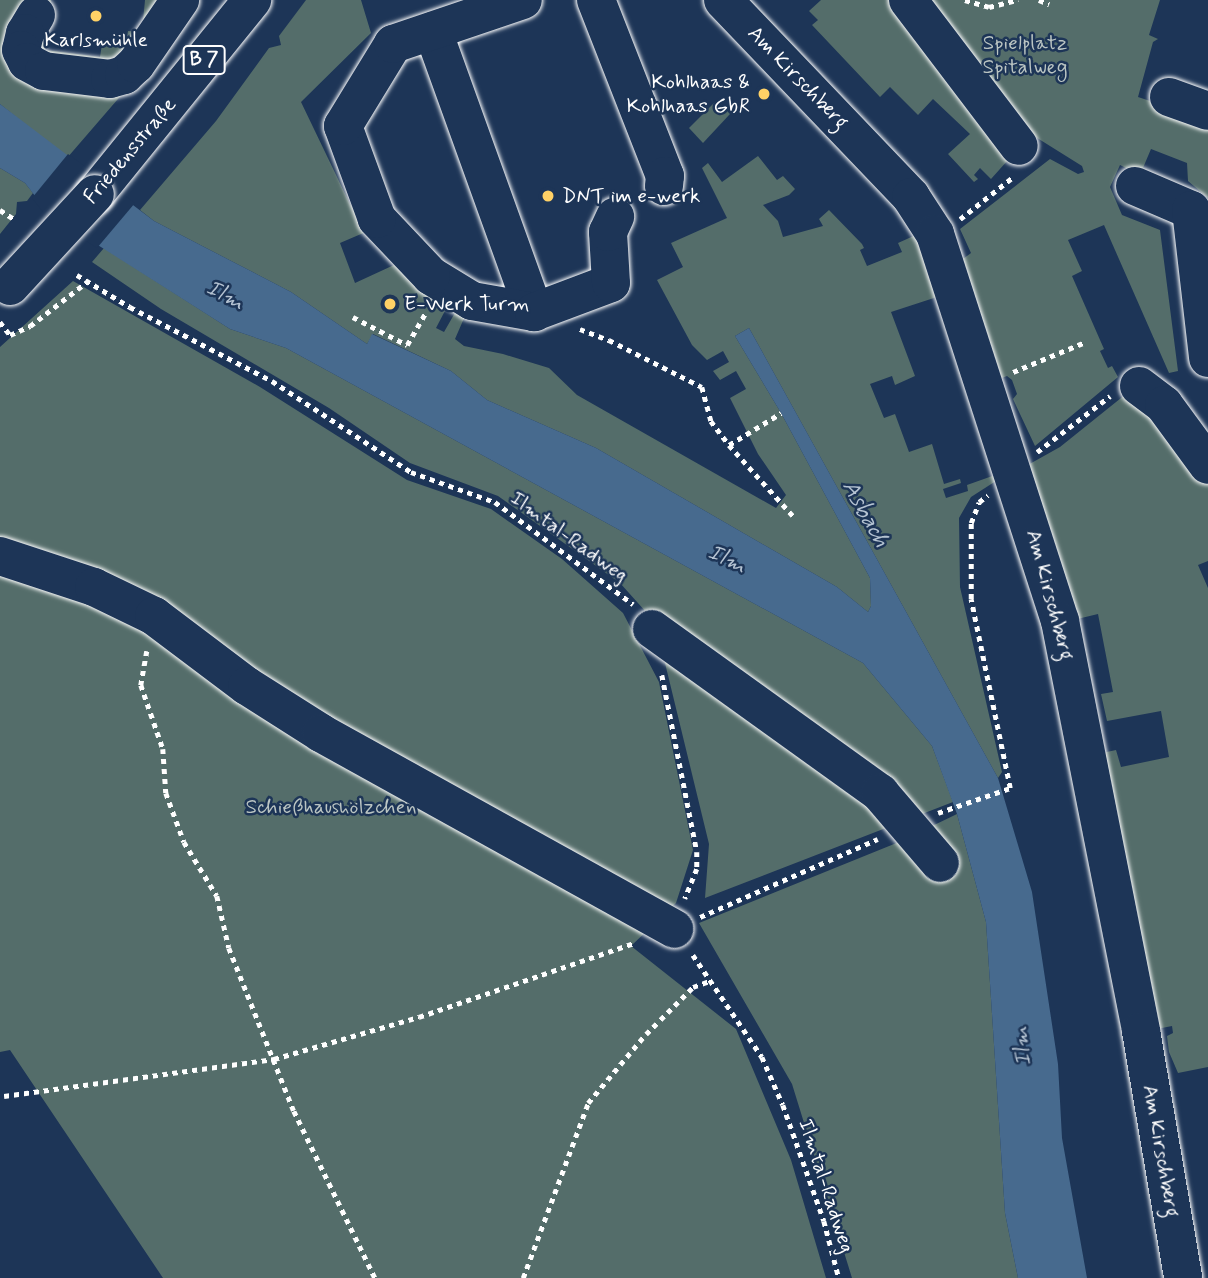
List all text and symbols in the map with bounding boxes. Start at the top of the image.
marker: Karlsmühle [88,8,104,24]
street label: Am Kirschberg [743,22,853,134]
place label: Karlsmühle [44,27,148,53]
park label: Spielplatz Spitalweg [983,30,1067,80]
road number: B 7 [181,44,227,76]
place label: Kohlhaas & Kohlhaas GbR [622,69,750,119]
marker: Kohlhaas & Kohlhaas GbR [756,86,772,102]
street label: Friedensstraße [78,93,182,209]
place label: DNT im e-werk [562,183,701,209]
marker: DNT im e-werk [540,188,556,204]
water label: Ilm [201,274,249,318]
place label: E-Werk Turm [404,291,530,317]
marker: E-Werk Turm [382,296,398,312]
water label: Asbach [835,476,895,552]
street label: Ilmtal-Radweg [505,486,633,588]
street label: Am Kirschberg [1021,528,1079,662]
water label: Ilm [703,539,751,581]
park label: Schießhaushölzchen [245,794,417,820]
water label: Ilm [1008,1025,1038,1067]
street label: Am Kirschberg [1137,1084,1185,1218]
street label: Ilmtal-Radweg [792,1116,860,1256]

